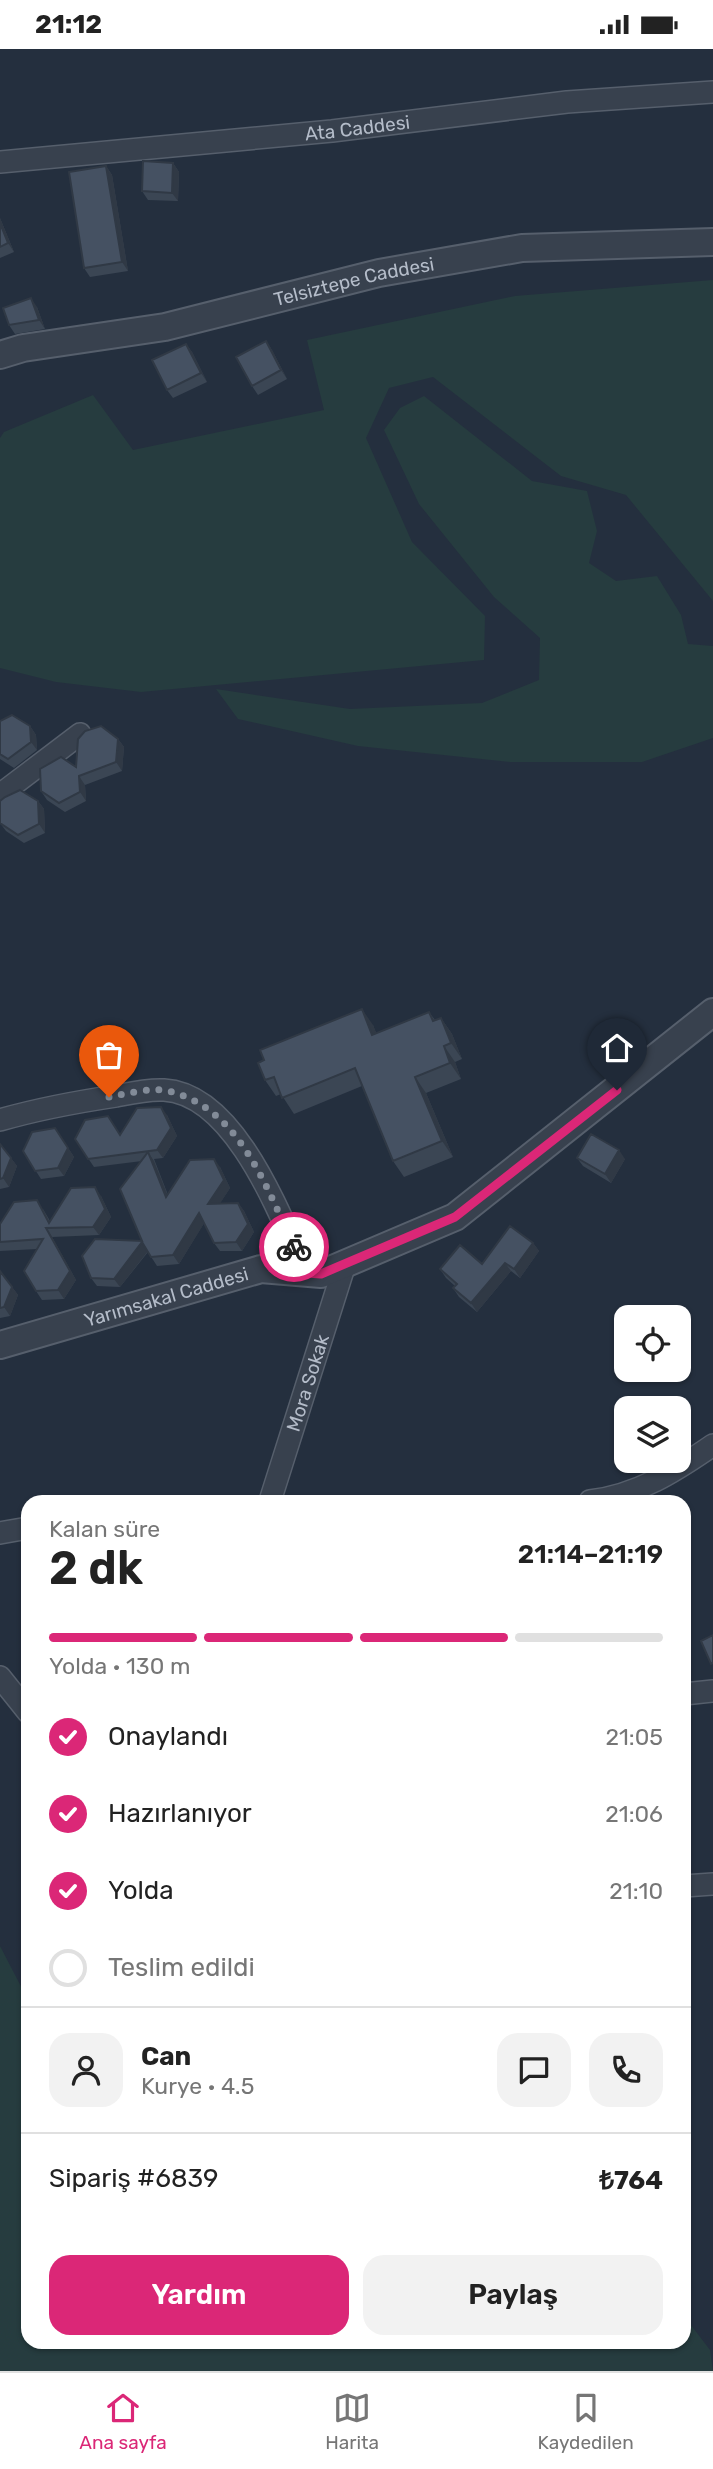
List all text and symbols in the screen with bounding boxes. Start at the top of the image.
text: 21:12 [35,9,102,40]
street label: Ata Caddesi [304,110,411,145]
street label: Telsiztepe Caddesi [271,253,436,311]
pin [587,1018,647,1090]
pin [79,1025,139,1097]
icon: home [598,1029,636,1067]
icon: bag [90,1036,128,1074]
courier [259,1212,329,1282]
icon: bike [275,1228,313,1266]
street label: Yarımsakal Caddesi [81,1262,251,1332]
map controls [614,1305,691,1473]
button: locate [614,1305,691,1382]
street label: Mora Sokak [282,1331,334,1435]
button: layers [614,1396,691,1473]
text: Kalan süre [49,1515,160,1543]
text: 21:14–21:19 [518,1539,663,1570]
text: 2 dk [49,1541,143,1596]
text: Yolda · 130 m [49,1652,190,1680]
icon: check [49,1718,87,1756]
text: Onaylandı [108,1721,228,1752]
text: 21:05 [606,1723,663,1751]
icon: check [49,1795,87,1833]
text: Hazırlanıyor [108,1798,252,1829]
text: 21:06 [605,1800,663,1828]
icon: check [49,1872,87,1910]
text: Yolda [108,1875,174,1906]
text: 21:10 [609,1877,663,1905]
text: Teslim edildi [108,1952,255,1983]
button: person [49,2033,123,2107]
button: chat [497,2033,571,2107]
button: phone [589,2033,663,2107]
text: Can [141,2041,191,2072]
text: Kurye · 4.5 [141,2072,254,2100]
text: Sipariş #6839 [49,2163,219,2194]
text: ₺764 [599,2165,663,2196]
button: Yardım [49,2255,349,2335]
button: Paylaş [363,2255,663,2335]
tab: Ana sayfa [79,2389,167,2454]
tab: Harita [325,2389,379,2454]
tab: Kaydedilen [537,2389,634,2454]

